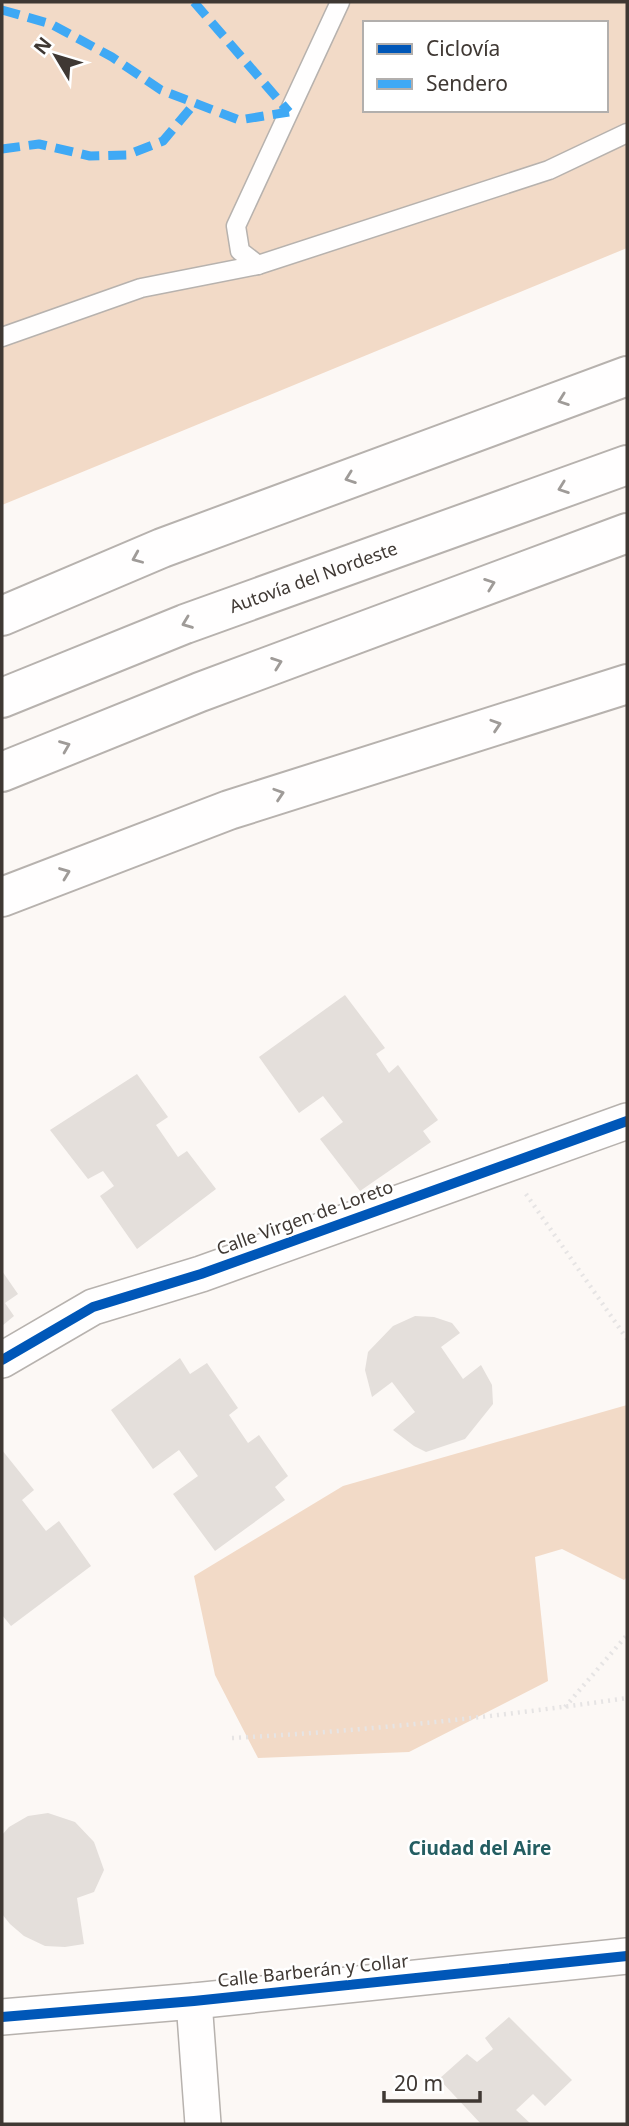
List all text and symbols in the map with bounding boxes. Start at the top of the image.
north arrow [21,21,91,91]
legend [363,21,608,112]
text: N [28,31,58,60]
text: Ciclovía [426,34,500,62]
text: Sendero [426,69,508,97]
one-way arrow [558,391,570,405]
one-way arrow [344,470,356,484]
one-way arrow [557,480,570,494]
street label: Autovía del Nordeste [226,536,401,618]
one-way arrow [132,550,144,564]
one-way arrow [484,578,496,592]
one-way arrow [182,615,194,629]
one-way arrow [270,658,282,672]
one-way arrow [489,719,501,734]
one-way arrow [58,741,70,755]
one-way arrow [272,788,284,802]
one-way arrow [59,867,71,881]
street label: Calle Virgen de Loreto [213,1174,396,1260]
district label: Ciudad del Aire [409,1835,551,1861]
street label: Calle Barberán y Collar [216,1948,410,1992]
scale bar [384,2060,480,2104]
text: 20 m [394,2069,443,2097]

